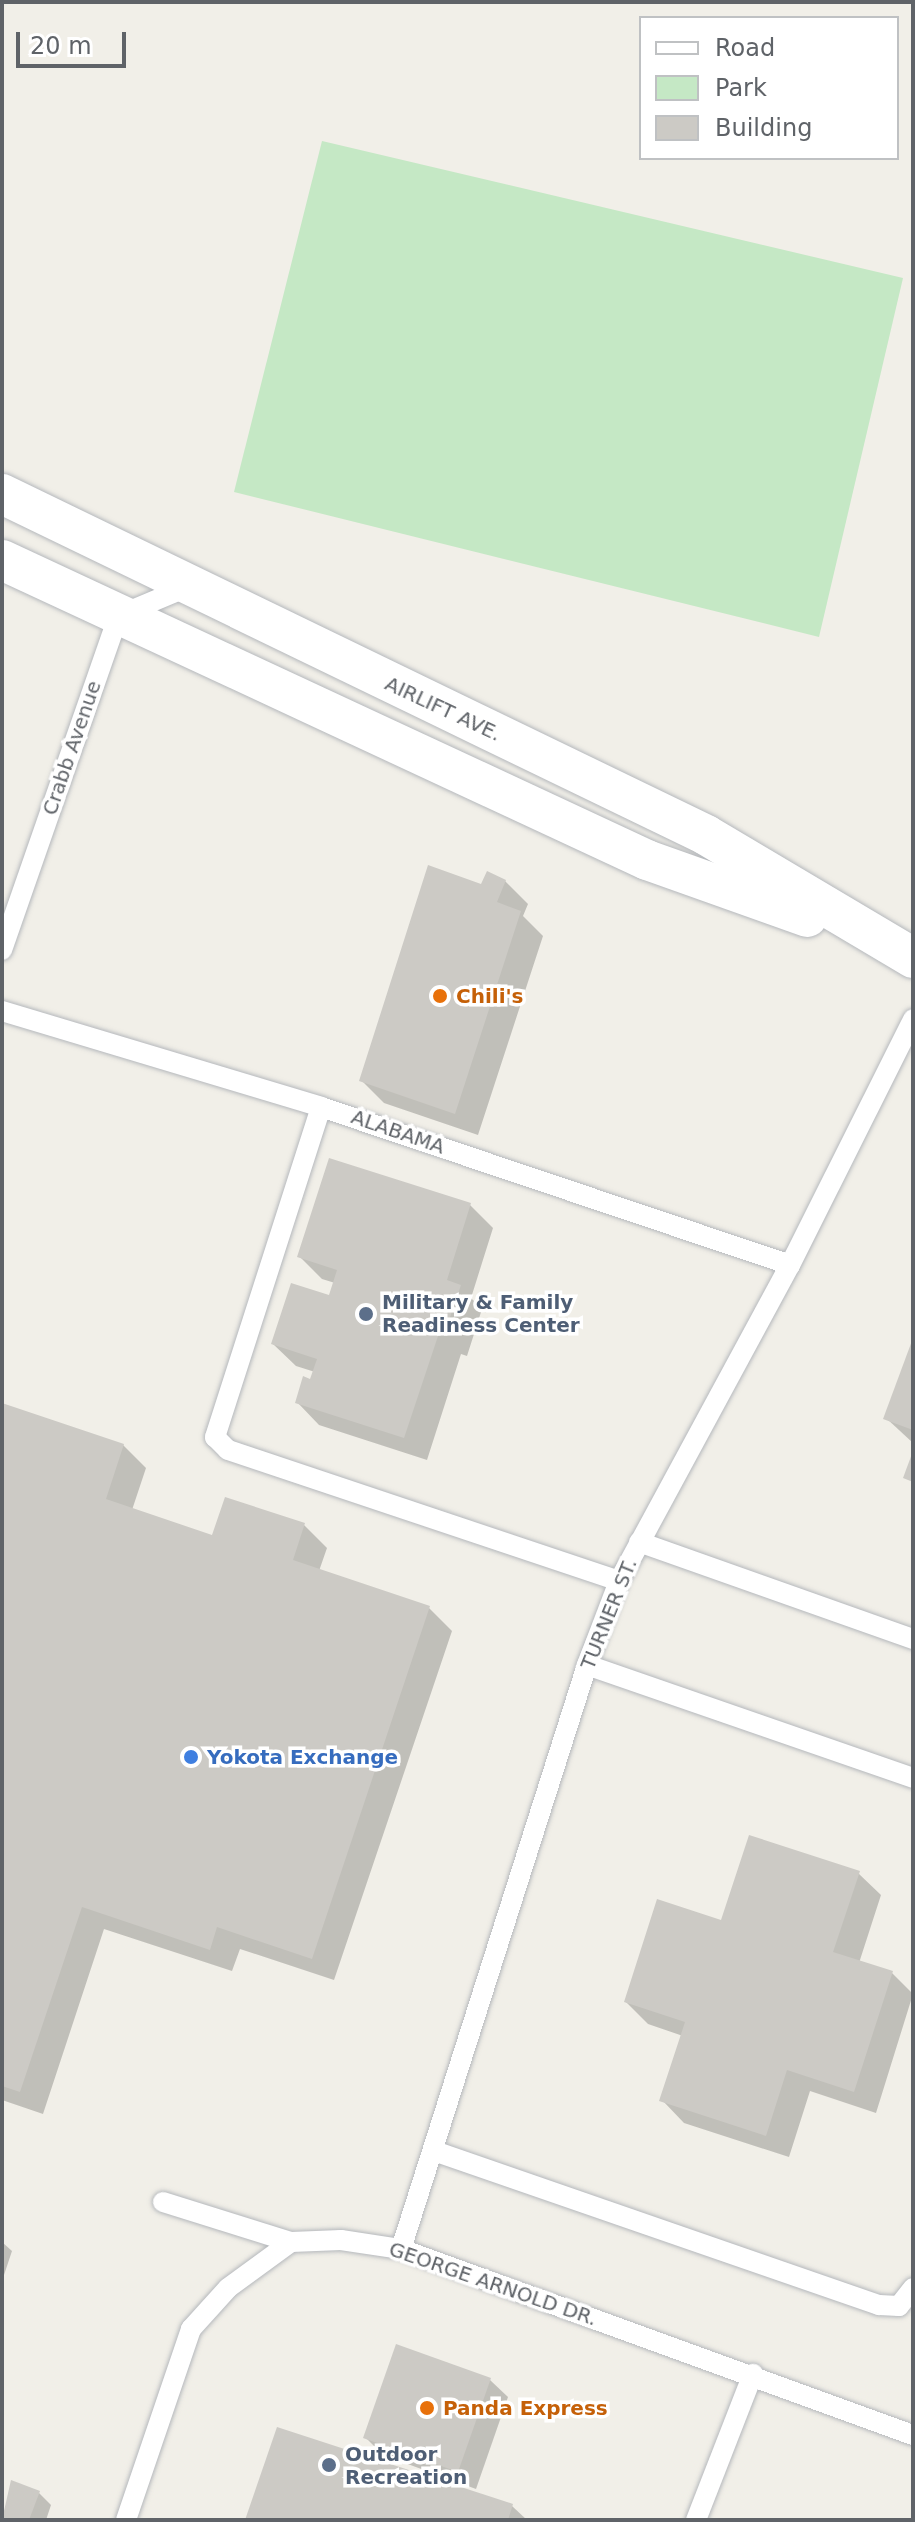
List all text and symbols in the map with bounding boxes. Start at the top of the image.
scale bar [20,16,130,66]
legend [639,16,899,160]
text: 20 m [30,32,92,60]
text: Road [715,34,775,62]
text: Park [715,74,767,102]
text: Building [715,114,812,142]
street label: AIRLIFT AVE. [381,672,505,746]
street label: Crabb Avenue [38,678,106,818]
place label: Chili's [456,984,524,1008]
marker: Chili's [431,987,449,1005]
street label: ALABAMA [348,1105,448,1159]
place label: Military & Family Readiness Center [382,1290,580,1337]
marker: Military & Family Readiness Center [357,1305,375,1323]
street label: TURNER ST. [576,1555,642,1673]
place label: Yokota Exchange [207,1745,398,1769]
marker: Yokota Exchange [182,1748,200,1766]
street label: GEORGE ARNOLD DR. [386,2237,600,2331]
place label: Panda Express [443,2396,608,2420]
marker: Panda Express [418,2399,436,2417]
place label: Outdoor Recreation [345,2442,467,2489]
marker: Outdoor Recreation [320,2456,338,2474]

